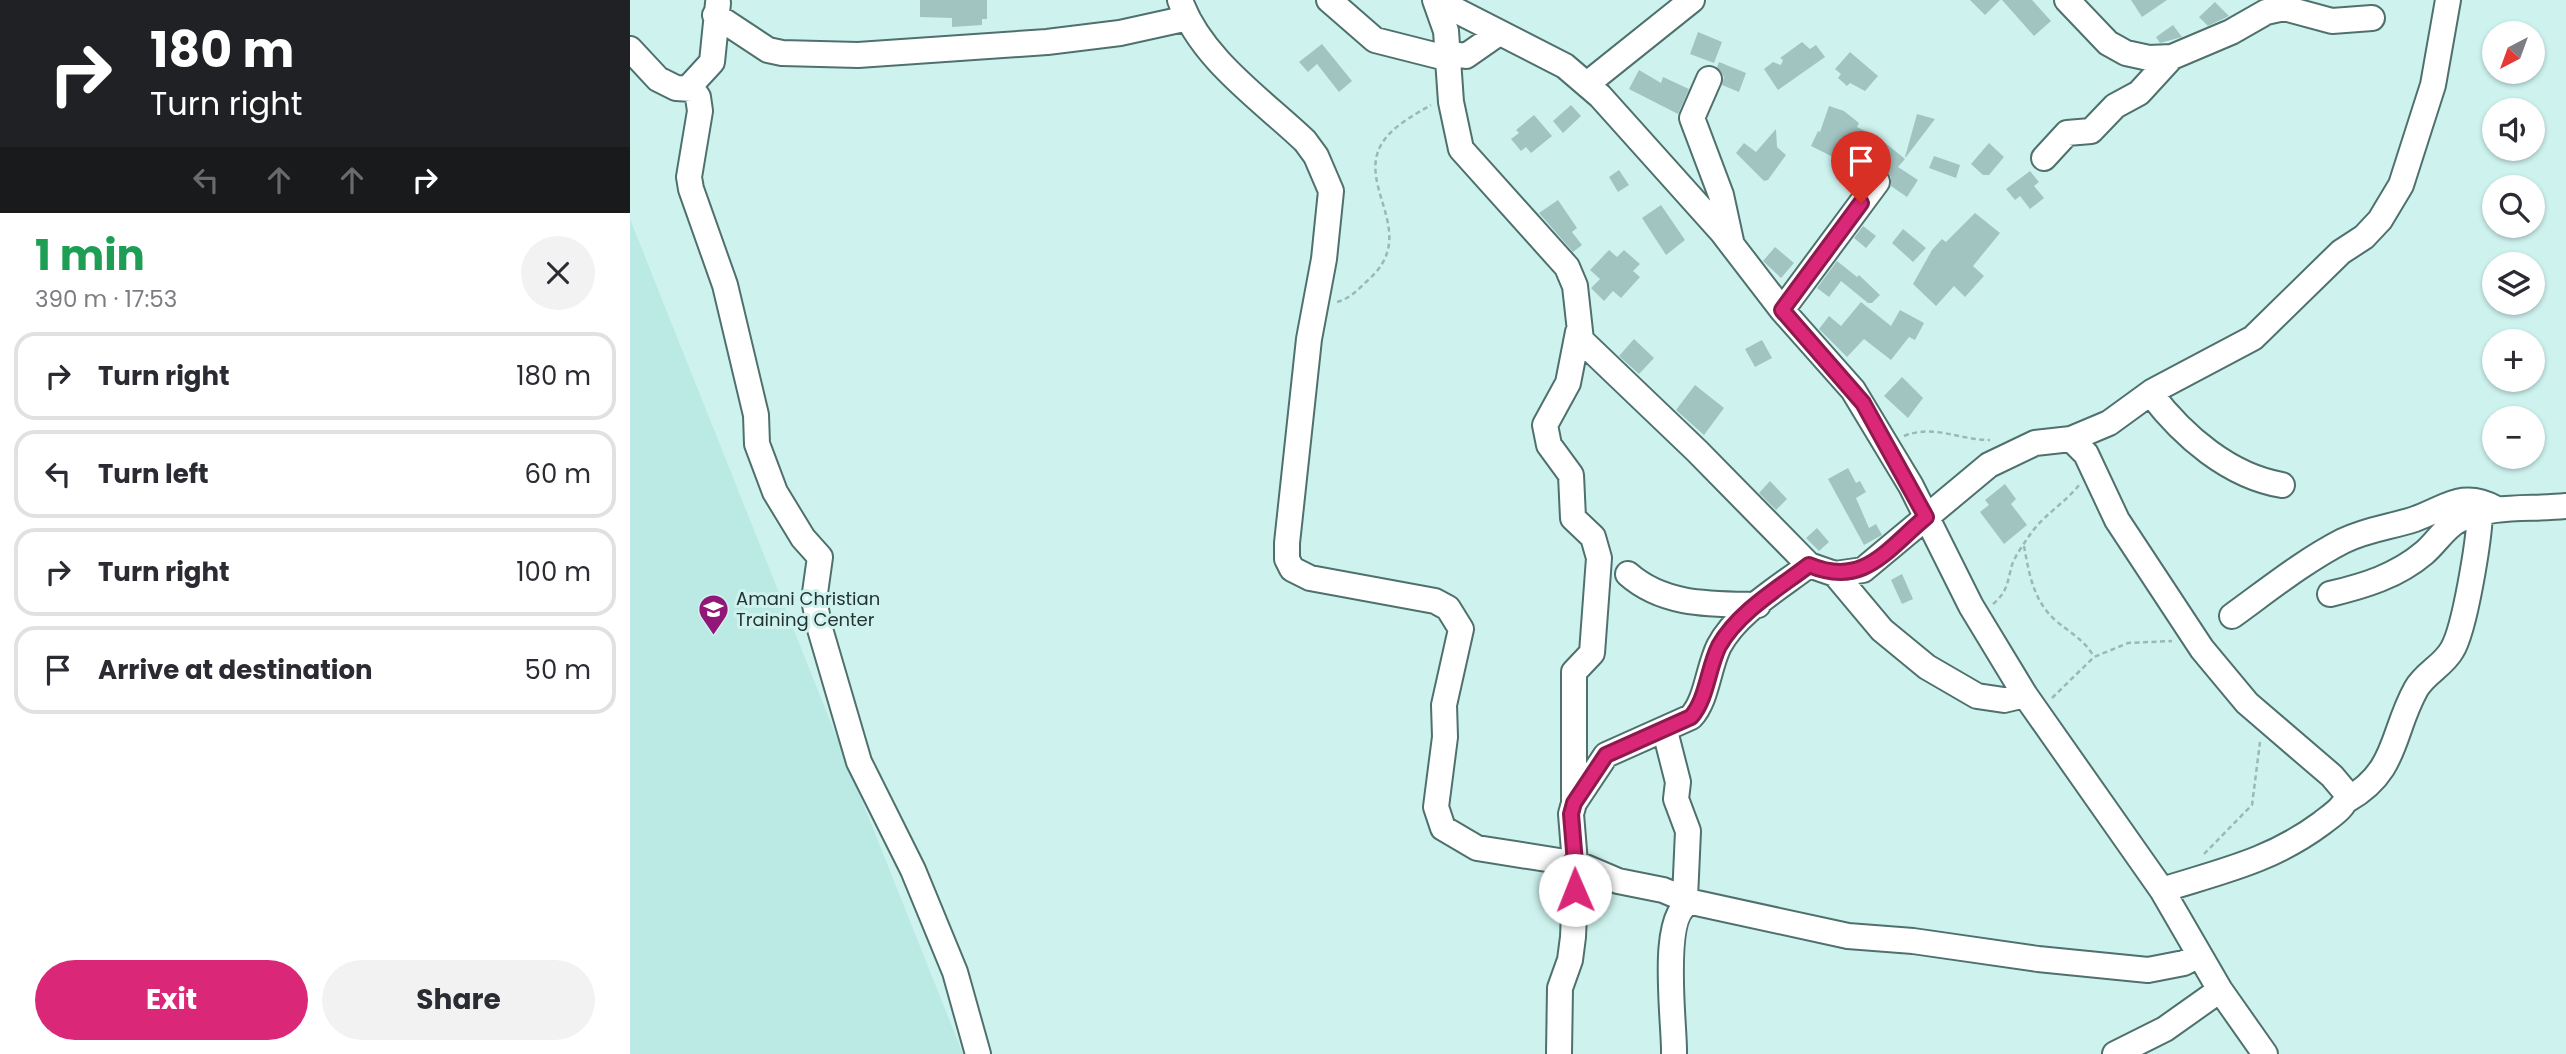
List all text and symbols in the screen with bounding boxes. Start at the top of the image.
text: 180 m [150,16,294,84]
north arrow [2482,21,2544,84]
map controls [2482,21,2545,469]
icon: right [35,28,126,119]
text: Turn right [150,81,302,126]
button: sound [2482,98,2545,161]
pin [1831,131,1891,203]
icon: arrive [1842,142,1880,180]
icon: left [187,161,225,199]
icon: ahead [260,161,298,199]
icon: ahead [333,161,371,199]
icon: right [406,161,444,199]
button: search [2482,175,2545,238]
text: 1 min [35,226,145,285]
button: close [521,236,595,310]
button: layers [2482,252,2545,315]
text: 390 m · 17:53 [35,283,177,315]
button: + [2482,329,2545,392]
icon: right [39,357,77,395]
text: Turn right [98,358,230,394]
text: 180 m [516,358,591,394]
button: − [2482,406,2545,469]
icon: left [39,455,77,493]
text: Turn left [98,456,209,492]
text: 60 m [524,456,591,492]
icon: right [39,553,77,591]
text: Turn right [98,554,230,590]
text: 100 m [516,554,591,590]
place label: Amani Christian Training Center [736,586,880,632]
school or university icon: Amani Christian Training Center [696,592,730,636]
icon: arrive [39,651,77,689]
text: Arrive at destination [98,652,373,688]
text: 50 m [525,652,591,688]
position arrow [1538,853,1612,927]
button: Exit [35,960,308,1040]
button: Share [322,960,595,1040]

